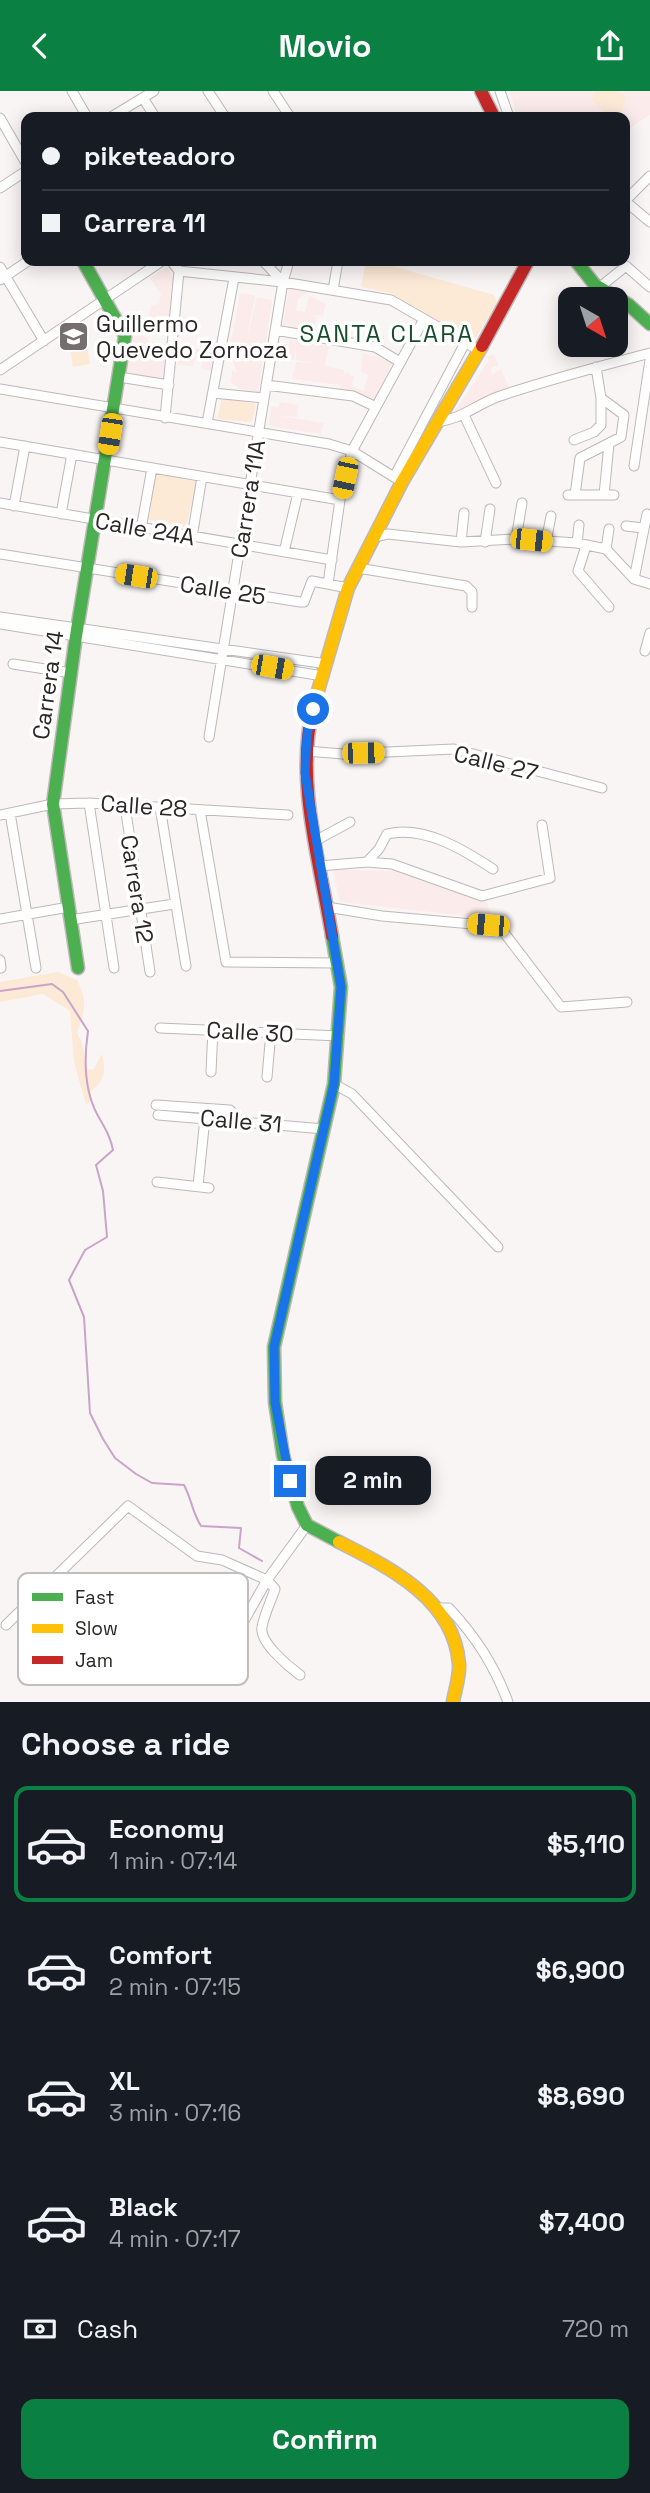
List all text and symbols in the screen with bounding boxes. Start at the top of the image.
text: Movio [279,26,372,66]
icon: back [21,27,59,65]
icon: share [591,27,629,65]
text: piketeadoro [84,139,235,173]
text: Carrera 11 [84,206,206,240]
north arrow [558,287,628,357]
map controls [558,287,628,357]
place label: Guillermo Quevedo Zornoza [96,309,288,365]
district label: SANTA CLARA [300,318,474,349]
school or university icon: Guillermo Quevedo Zornoza [56,320,90,354]
car [97,412,124,456]
street label: Carrera 11A [224,438,272,560]
car [331,455,360,501]
street label: Calle 24A [93,505,197,553]
car [510,527,553,553]
car [114,562,159,590]
street label: Calle 25 [178,568,268,612]
street label: Carrera 14 [25,628,71,742]
car [250,653,295,681]
route start [297,693,329,725]
street label: Calle 27 [451,738,541,788]
car [342,742,385,764]
street label: Calle 28 [100,788,188,824]
street label: Carrera 12 [114,833,160,945]
car [467,913,510,937]
street label: Calle 30 [206,1015,294,1049]
street label: Calle 31 [199,1102,283,1140]
callout: 2 min [314,1457,430,1505]
route end [274,1465,306,1497]
text: 2 min [343,1465,403,1495]
legend [18,1573,248,1685]
text: Fast [75,1585,115,1610]
text: Slow [75,1616,118,1641]
text: Jam [75,1648,113,1673]
text: Choose a ride [21,1724,231,1764]
text: Economy [109,1812,225,1846]
icon: car [25,1813,88,1876]
text: $5,110 [547,1827,625,1861]
text: 1 min · 07:14 [109,1846,237,1876]
text: Comfort [109,1938,212,1972]
icon: car [25,1939,88,2002]
text: $6,900 [536,1953,625,1987]
text: 2 min · 07:15 [109,1972,241,2002]
text: XL [109,2064,140,2098]
icon: car [25,2065,88,2128]
text: $8,690 [537,2079,625,2113]
text: 3 min · 07:16 [109,2098,241,2128]
text: Black [109,2190,178,2224]
icon: car [25,2191,88,2254]
text: $7,400 [539,2205,625,2239]
text: 4 min · 07:17 [109,2224,241,2254]
icon: cash [21,2310,59,2348]
text: Cash [77,2312,138,2346]
text: 720 m [562,2314,629,2344]
button: Confirm [21,2399,629,2479]

